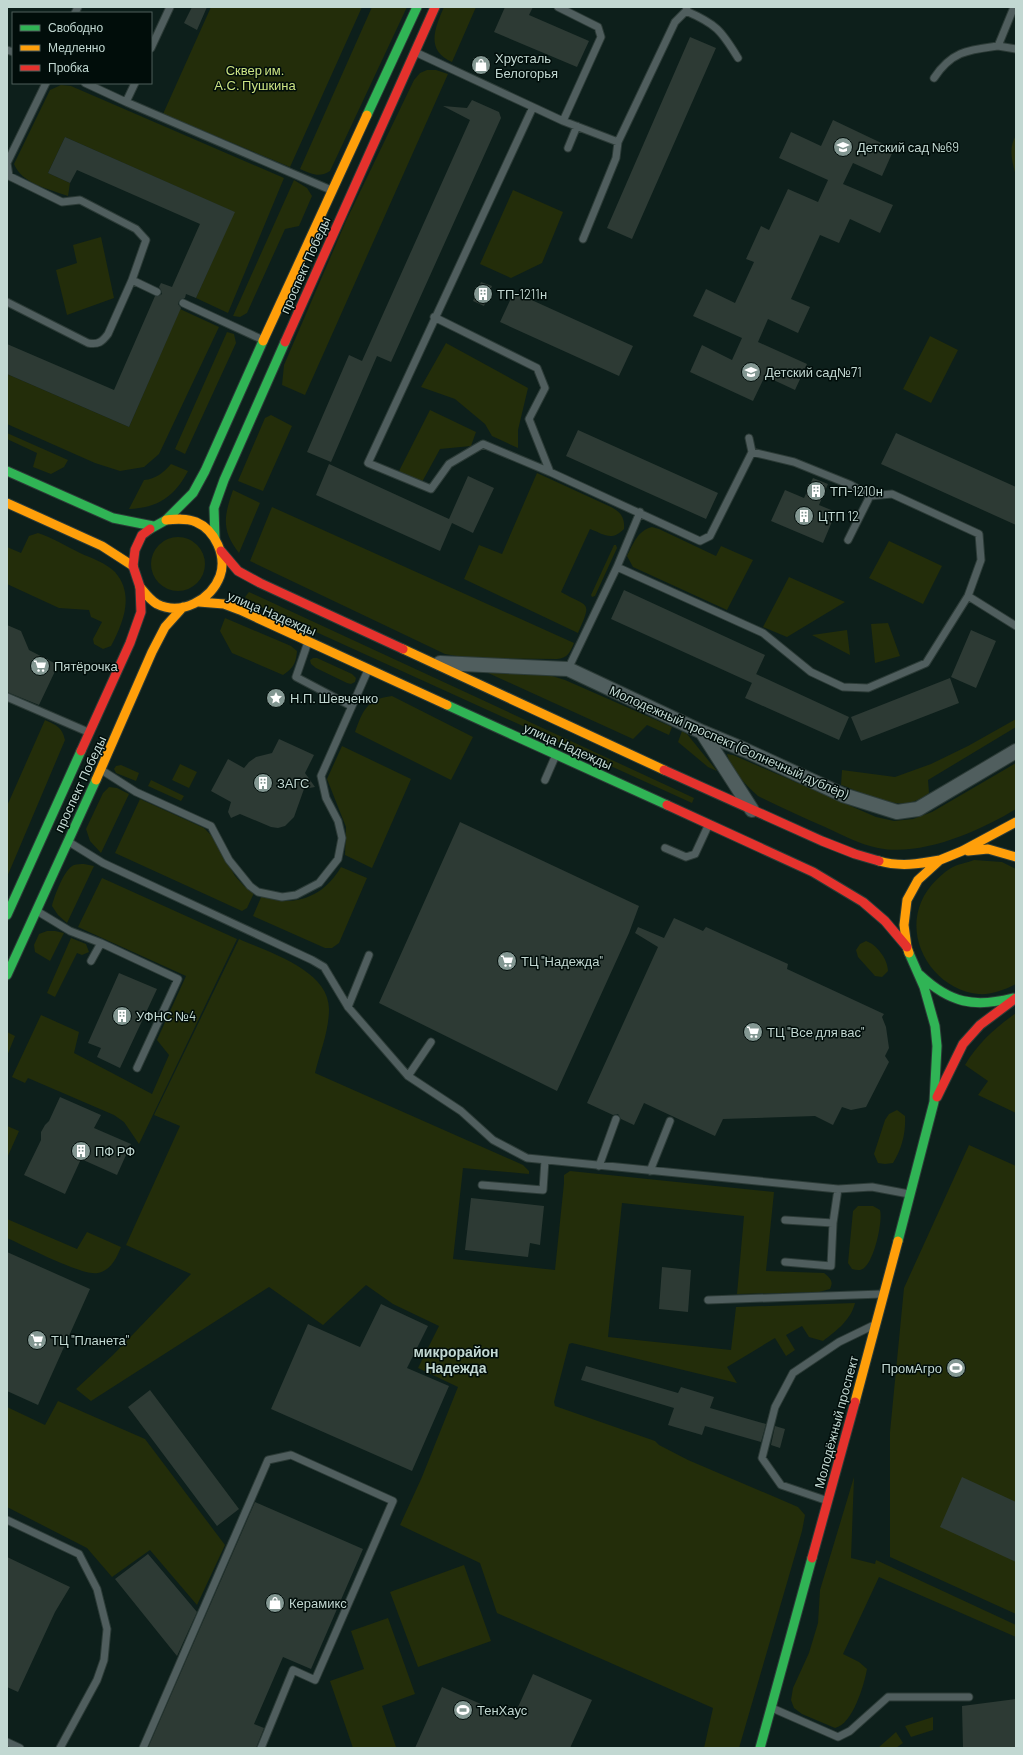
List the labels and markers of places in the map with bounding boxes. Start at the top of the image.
place label: Хрусталь Белогорья [495,50,558,81]
shop icon: Хрусталь Белогорья [470,54,492,76]
school or university icon: Детский сад №69 [832,136,854,158]
place label: Детский сад №69 [857,139,959,155]
building icon: ТП-1211н [472,283,494,305]
place label: ТП-1211н [497,286,547,302]
school or university icon: Детский сад№71 [740,361,762,383]
place label: Детский сад№71 [765,364,862,380]
building icon: ТП-1210н [805,480,827,502]
place label: ТП-1210н [830,483,883,499]
building icon: ЦТП 12 [793,505,815,527]
place label: ЦТП 12 [818,508,859,524]
supermarket icon: Пятёрочка [29,655,51,677]
place label: Пятёрочка [54,658,118,674]
place icon: Н.П. Шевченко [265,687,287,709]
place label: Н.П. Шевченко [290,690,378,706]
building icon: ЗАГС [252,772,274,794]
place label: ЗАГС [277,775,309,791]
supermarket icon: ТЦ "Надежда" [496,950,518,972]
place label: ТЦ "Надежда" [521,953,603,969]
building icon: УФНС №4 [111,1005,133,1027]
place label: УФНС №4 [136,1008,196,1024]
supermarket icon: ТЦ "Все для вас" [742,1021,764,1043]
place label: ТЦ "Все для вас" [767,1024,865,1040]
building icon: ПФ РФ [70,1140,92,1162]
place label: ПФ РФ [95,1143,135,1159]
supermarket icon: ТЦ "Планета" [26,1329,48,1351]
place label: ТЦ "Планета" [51,1332,130,1348]
sports icon: ПромАгро [945,1357,967,1379]
place label: ПромАгро [881,1360,942,1376]
shop icon: Керамикс [264,1592,286,1614]
place label: Керамикс [289,1595,347,1611]
sports icon: ТенХаус [452,1699,474,1721]
place label: ТенХаус [477,1702,528,1718]

